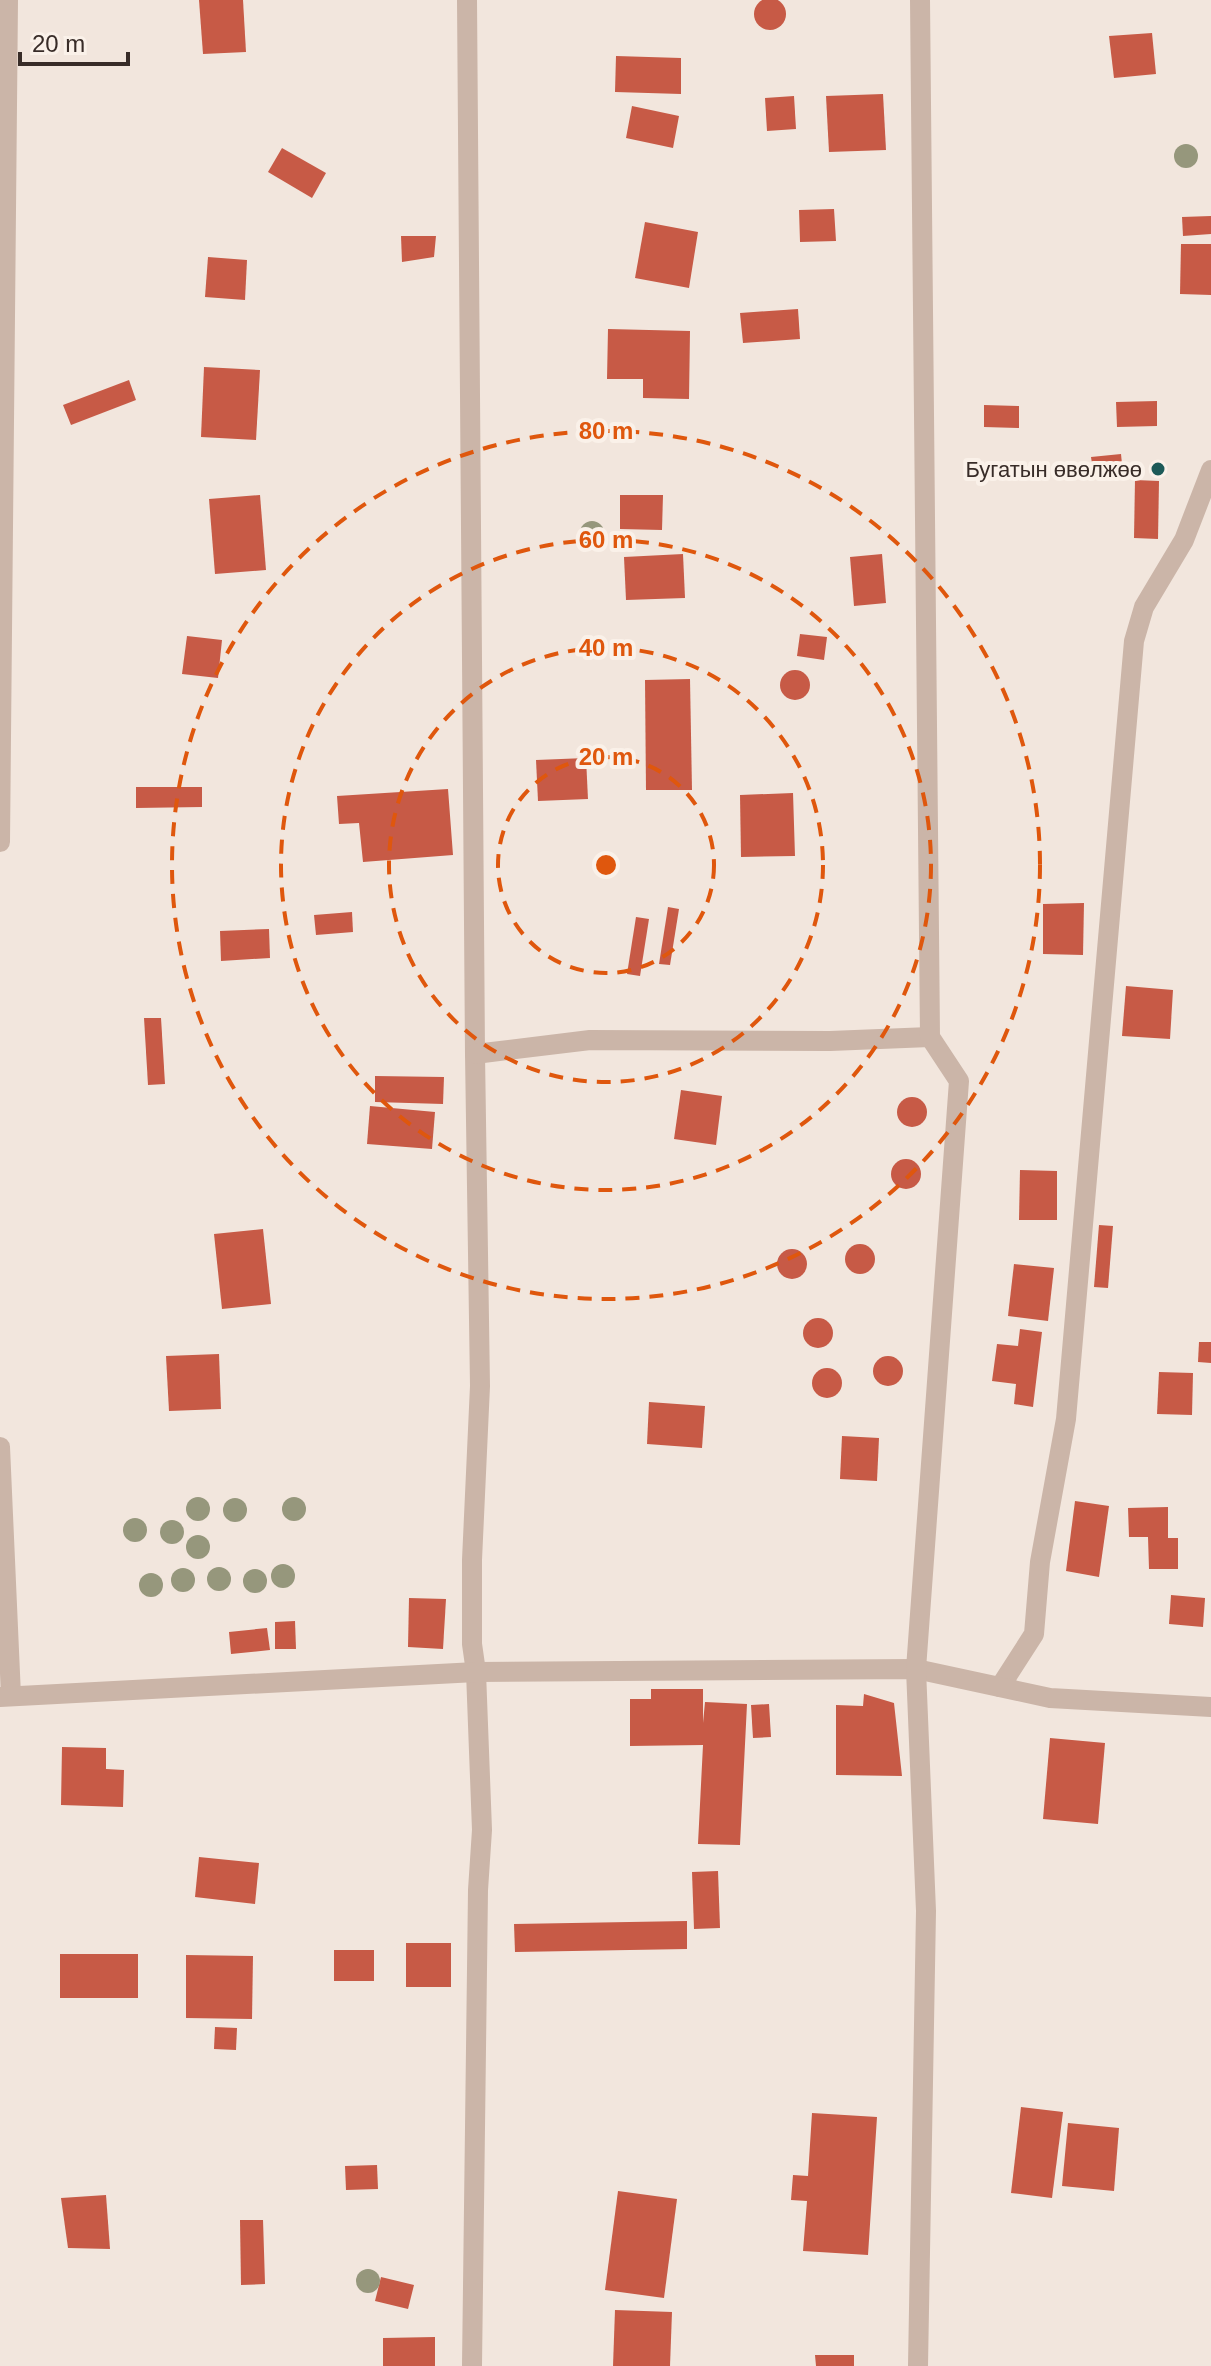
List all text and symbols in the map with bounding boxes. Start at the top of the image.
scale bar [20,16,128,66]
text: 20 m [32,30,85,57]
text: 80 m [579,417,633,444]
place label: Бугатын өвөлжөө [965,457,1142,482]
marker: Бугатын өвөлжөө [1149,460,1167,478]
text: 60 m [579,526,633,553]
text: 40 m [579,634,633,661]
text: 20 m [579,743,633,770]
centre of rings [592,851,620,879]

